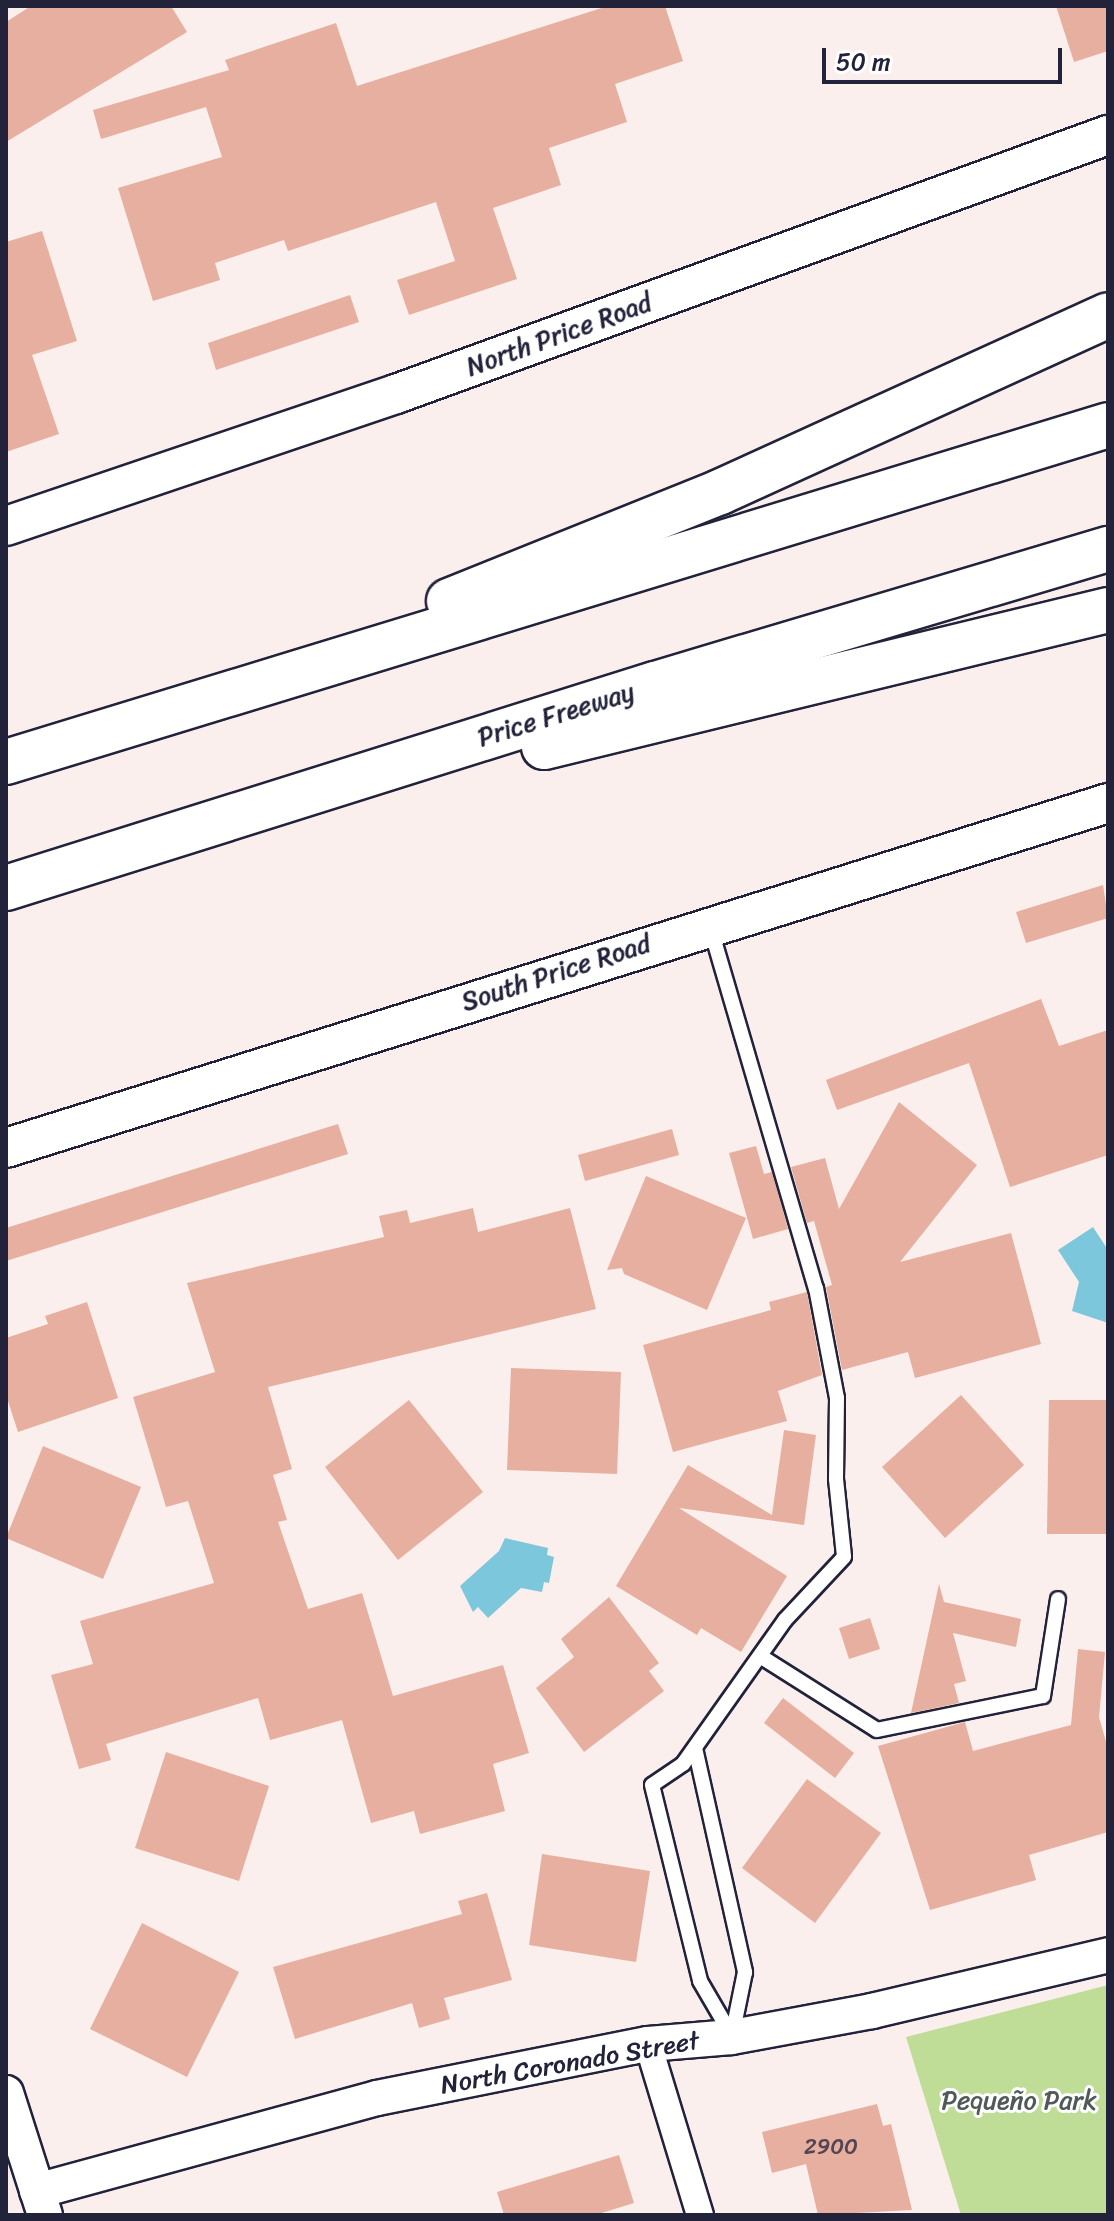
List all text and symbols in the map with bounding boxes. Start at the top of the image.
scale bar [826,32,1066,82]
text: 50 m [836,41,891,83]
street label: North Price Road [462,287,656,383]
street label: Price Freeway [474,676,638,754]
street label: South Price Road [457,928,655,1018]
street label: North Coronado Street [438,2025,702,2101]
park label: Pequeño Park [941,2085,1097,2117]
house number: 2900 [804,2134,858,2160]

